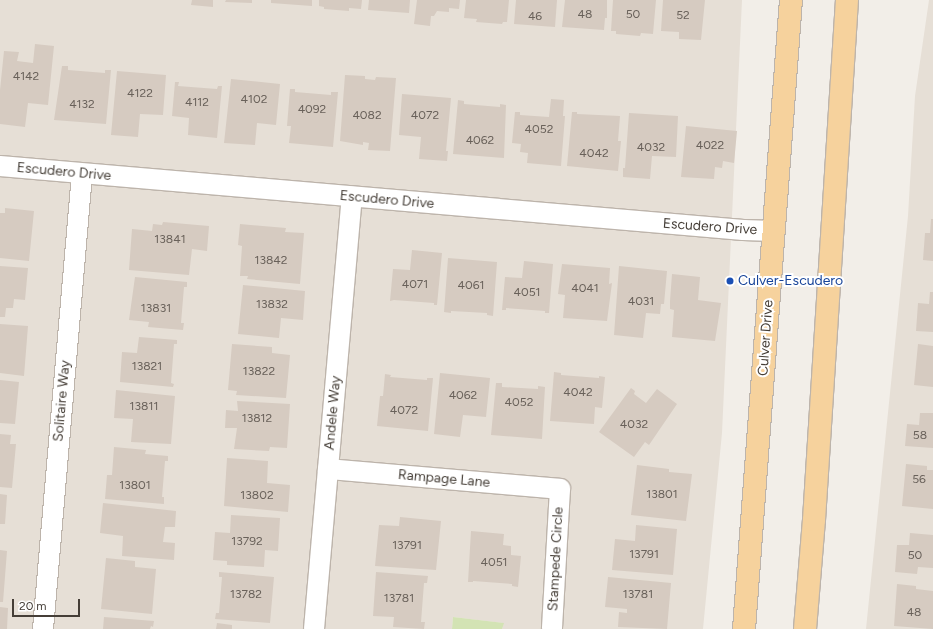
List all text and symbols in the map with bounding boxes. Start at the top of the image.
house number: 48 [578,8,592,22]
house number: 50 [626,8,640,22]
house number: 52 [676,9,690,23]
house number: 46 [528,10,542,24]
house number: 4142 [13,70,39,84]
house number: 4122 [127,87,153,101]
house number: 4102 [241,93,267,107]
house number: 4112 [185,96,209,110]
house number: 4132 [69,98,95,112]
house number: 4092 [298,103,326,117]
house number: 4082 [352,109,382,123]
house number: 4072 [411,109,439,123]
house number: 4052 [525,123,553,137]
house number: 4062 [466,134,494,148]
house number: 4022 [696,139,724,153]
house number: 4032 [637,141,665,155]
house number: 4042 [579,147,609,161]
street label: Escudero Drive [16,160,112,184]
street label: Escudero Drive [339,188,435,212]
street label: Escudero Drive [662,215,758,239]
house number: 13841 [154,233,186,247]
house number: 13842 [254,254,288,268]
place label: Culver-Escudero [738,273,843,289]
marker: Culver-Escudero [725,276,735,286]
house number: 4071 [402,278,428,292]
house number: 4061 [458,279,484,293]
house number: 4041 [571,282,599,296]
house number: 4051 [514,286,540,300]
house number: 4031 [628,295,654,309]
house number: 13832 [256,298,288,312]
street label: Culver Drive [755,299,777,377]
house number: 13831 [141,302,171,316]
street label: Solitaire Way [50,360,74,442]
house number: 13821 [132,360,162,374]
house number: 13822 [243,365,275,379]
street label: Andele Way [321,375,345,451]
house number: 4042 [563,386,593,400]
house number: 4062 [449,389,477,403]
house number: 4052 [505,396,533,410]
house number: 13811 [130,400,158,414]
house number: 4072 [390,404,418,418]
house number: 13812 [242,412,272,426]
house number: 4032 [620,418,648,432]
house number: 58 [913,429,927,443]
street label: Rampage Lane [397,467,491,491]
house number: 56 [912,473,926,487]
house number: 13801 [119,479,151,493]
house number: 13801 [646,488,678,502]
house number: 13802 [240,489,274,503]
street label: Stampede Circle [545,506,567,612]
house number: 13792 [231,535,263,549]
house number: 13791 [392,539,422,553]
house number: 13791 [629,548,659,562]
house number: 50 [908,549,922,563]
house number: 4051 [481,556,507,570]
house number: 13782 [230,588,262,602]
house number: 13781 [623,588,653,602]
scale bar [14,591,82,617]
house number: 13781 [384,592,414,606]
text: 20 m [19,599,47,613]
house number: 48 [907,606,921,620]

